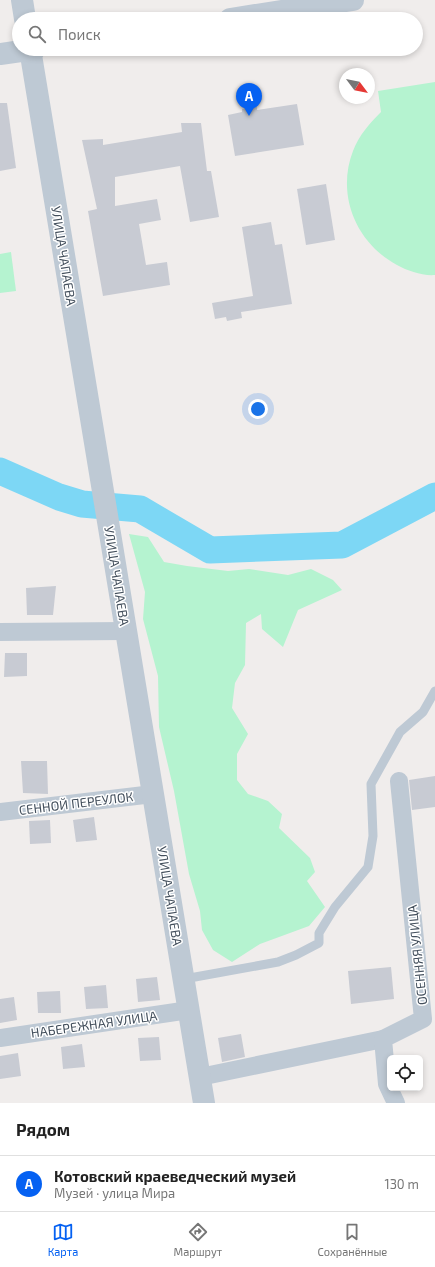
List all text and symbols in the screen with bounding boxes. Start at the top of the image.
search box [12,12,423,56]
icon: search [26,23,48,45]
text: Поиск [58,25,101,43]
north arrow [339,68,375,104]
pin: A [236,83,262,116]
street label: УЛИЦА ЧАПАЕВА [48,205,80,307]
your location [248,399,268,419]
street label: УЛИЦА ЧАПАЕВА [101,525,133,627]
street label: СЕННОЙ ПЕРЕУЛОК [18,788,134,818]
street label: УЛИЦА ЧАПАЕВА [154,845,186,947]
street label: ОСЕННЯЯ УЛИЦА [404,904,430,1006]
street label: НАБЕРЕЖНАЯ УЛИЦА [30,1007,158,1041]
map controls [387,1055,423,1091]
button: locate [387,1055,423,1091]
text: Рядом [16,1119,70,1139]
text: Котовский краеведческий музей [54,1167,296,1185]
text: A [25,1176,33,1192]
text: 130 m [384,1176,419,1192]
text: Музей · улица Мира [54,1185,175,1201]
tab: Карта [48,1221,78,1258]
tab: Маршрут [174,1221,222,1258]
tab: Сохранённые [318,1221,387,1258]

